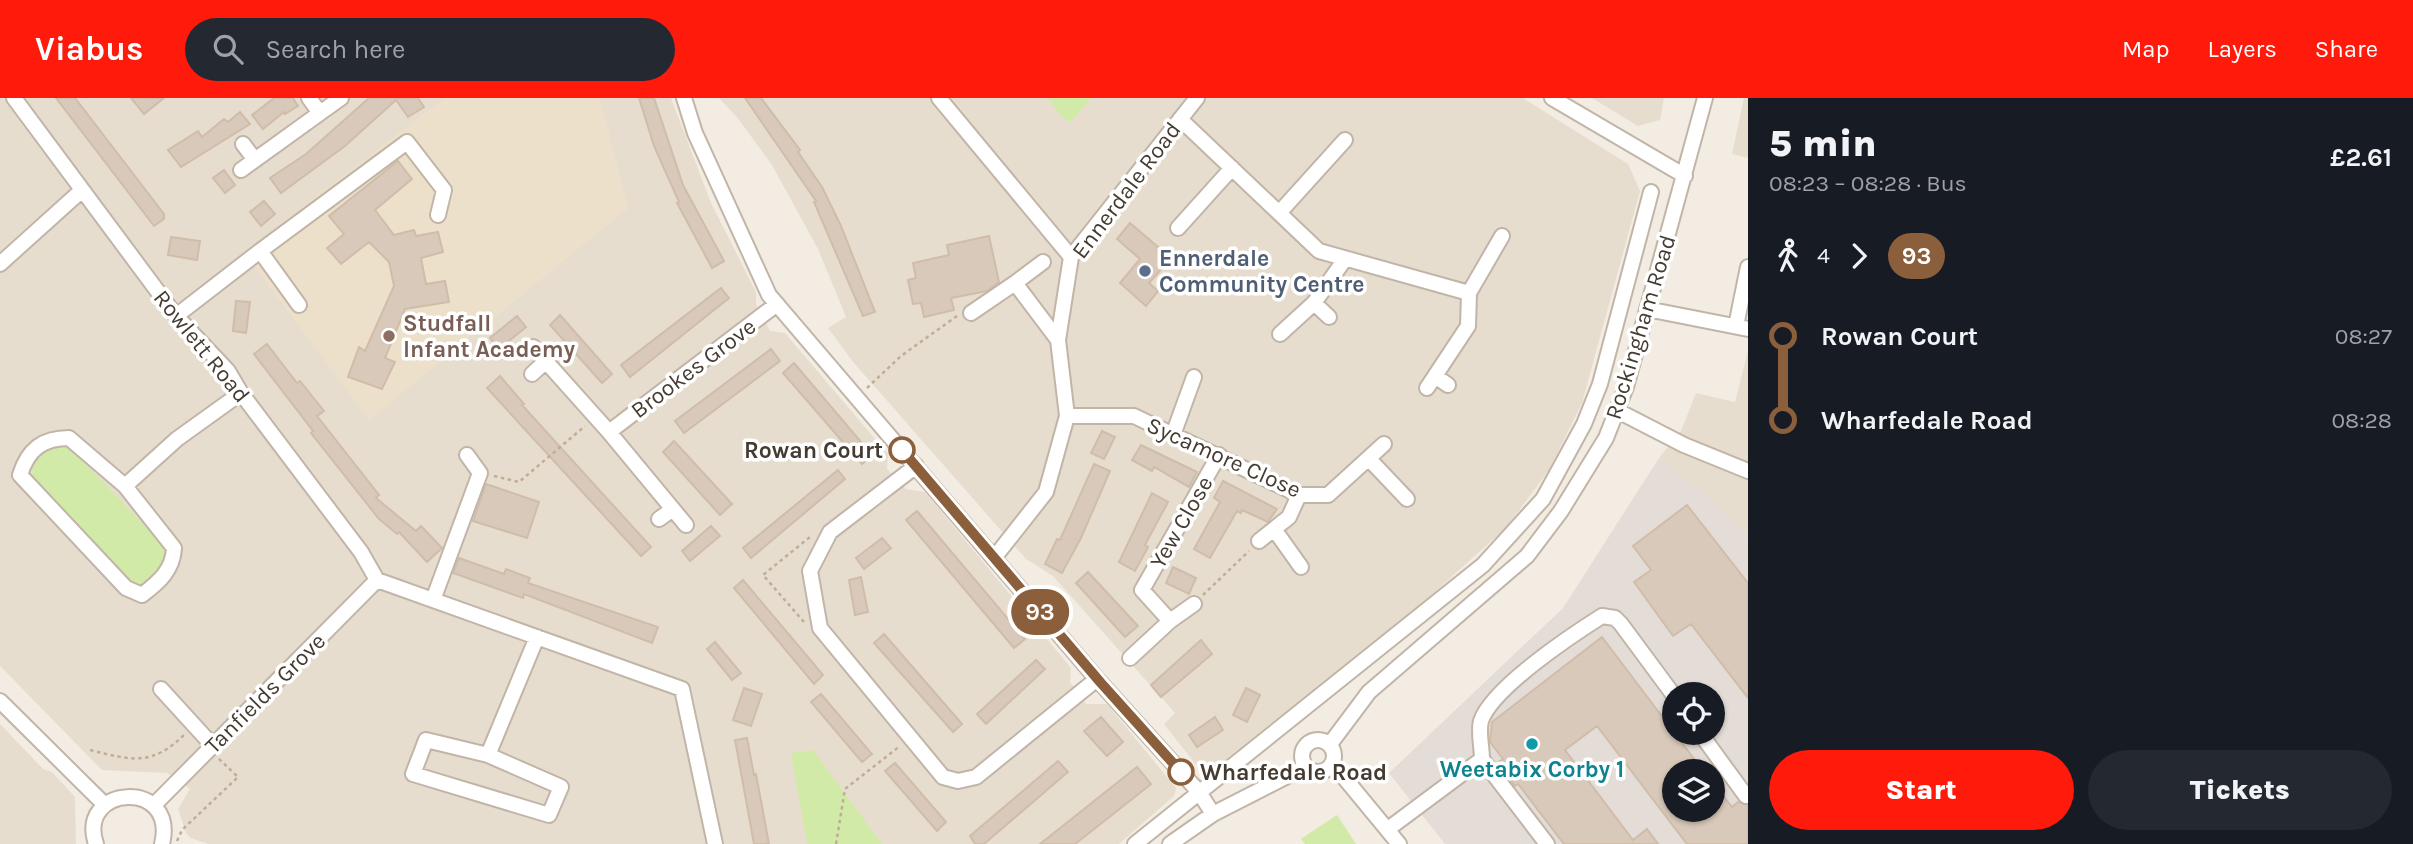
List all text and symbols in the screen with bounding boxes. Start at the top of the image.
search box [185,18,675,81]
text: Viabus [35,30,143,68]
icon: search [209,30,247,68]
text: Search here [265,34,405,65]
text: Map [2122,35,2170,63]
text: Layers [2208,35,2277,63]
text: Share [2315,35,2378,63]
street label: Ennerdale Road [1066,117,1186,264]
text: 5 min [1769,121,1877,166]
text: £2.61 [2330,142,2392,173]
text: 08:23 – 08:28 · Bus [1769,170,1967,197]
street label: Rockingham Road [1600,232,1681,423]
icon: walk [1769,237,1807,275]
icon: forward [1840,237,1878,275]
text: 4 [1817,242,1830,269]
text: 93 [1902,242,1931,270]
place label: Ennerdale Community Centre [1159,245,1364,298]
marker: Ennerdale Community Centre [1137,263,1153,279]
street label: Rowlett Road [148,284,255,408]
place label: Studfall Infant Academy [403,310,576,363]
street label: Brookes Grove [626,313,761,424]
text: Rowan Court [1821,321,1978,352]
text: 08:27 [2335,323,2392,350]
marker: Studfall Infant Academy [381,328,397,344]
text: Wharfedale Road [1821,405,2033,436]
text: 08:28 [2331,407,2392,434]
street label: Sycamore Close [1143,411,1305,504]
place label: Rowan Court [744,437,883,464]
marker: Rowan Court [889,437,915,463]
street label: Yew Close [1144,471,1219,573]
line badge: 93 [1009,589,1072,635]
text: 93 [1025,598,1055,626]
street label: Tanfields Grove [199,627,331,759]
map controls [1662,682,1725,822]
button: locate [1662,682,1725,745]
marker: Weetabix Corby 1 [1524,736,1540,752]
button: Start [1769,750,2074,830]
button: Tickets [2088,750,2392,830]
place label: Weetabix Corby 1 [1440,756,1624,783]
marker: Wharfedale Road [1168,759,1194,785]
place label: Wharfedale Road [1200,759,1387,786]
button: layers [1662,759,1725,822]

